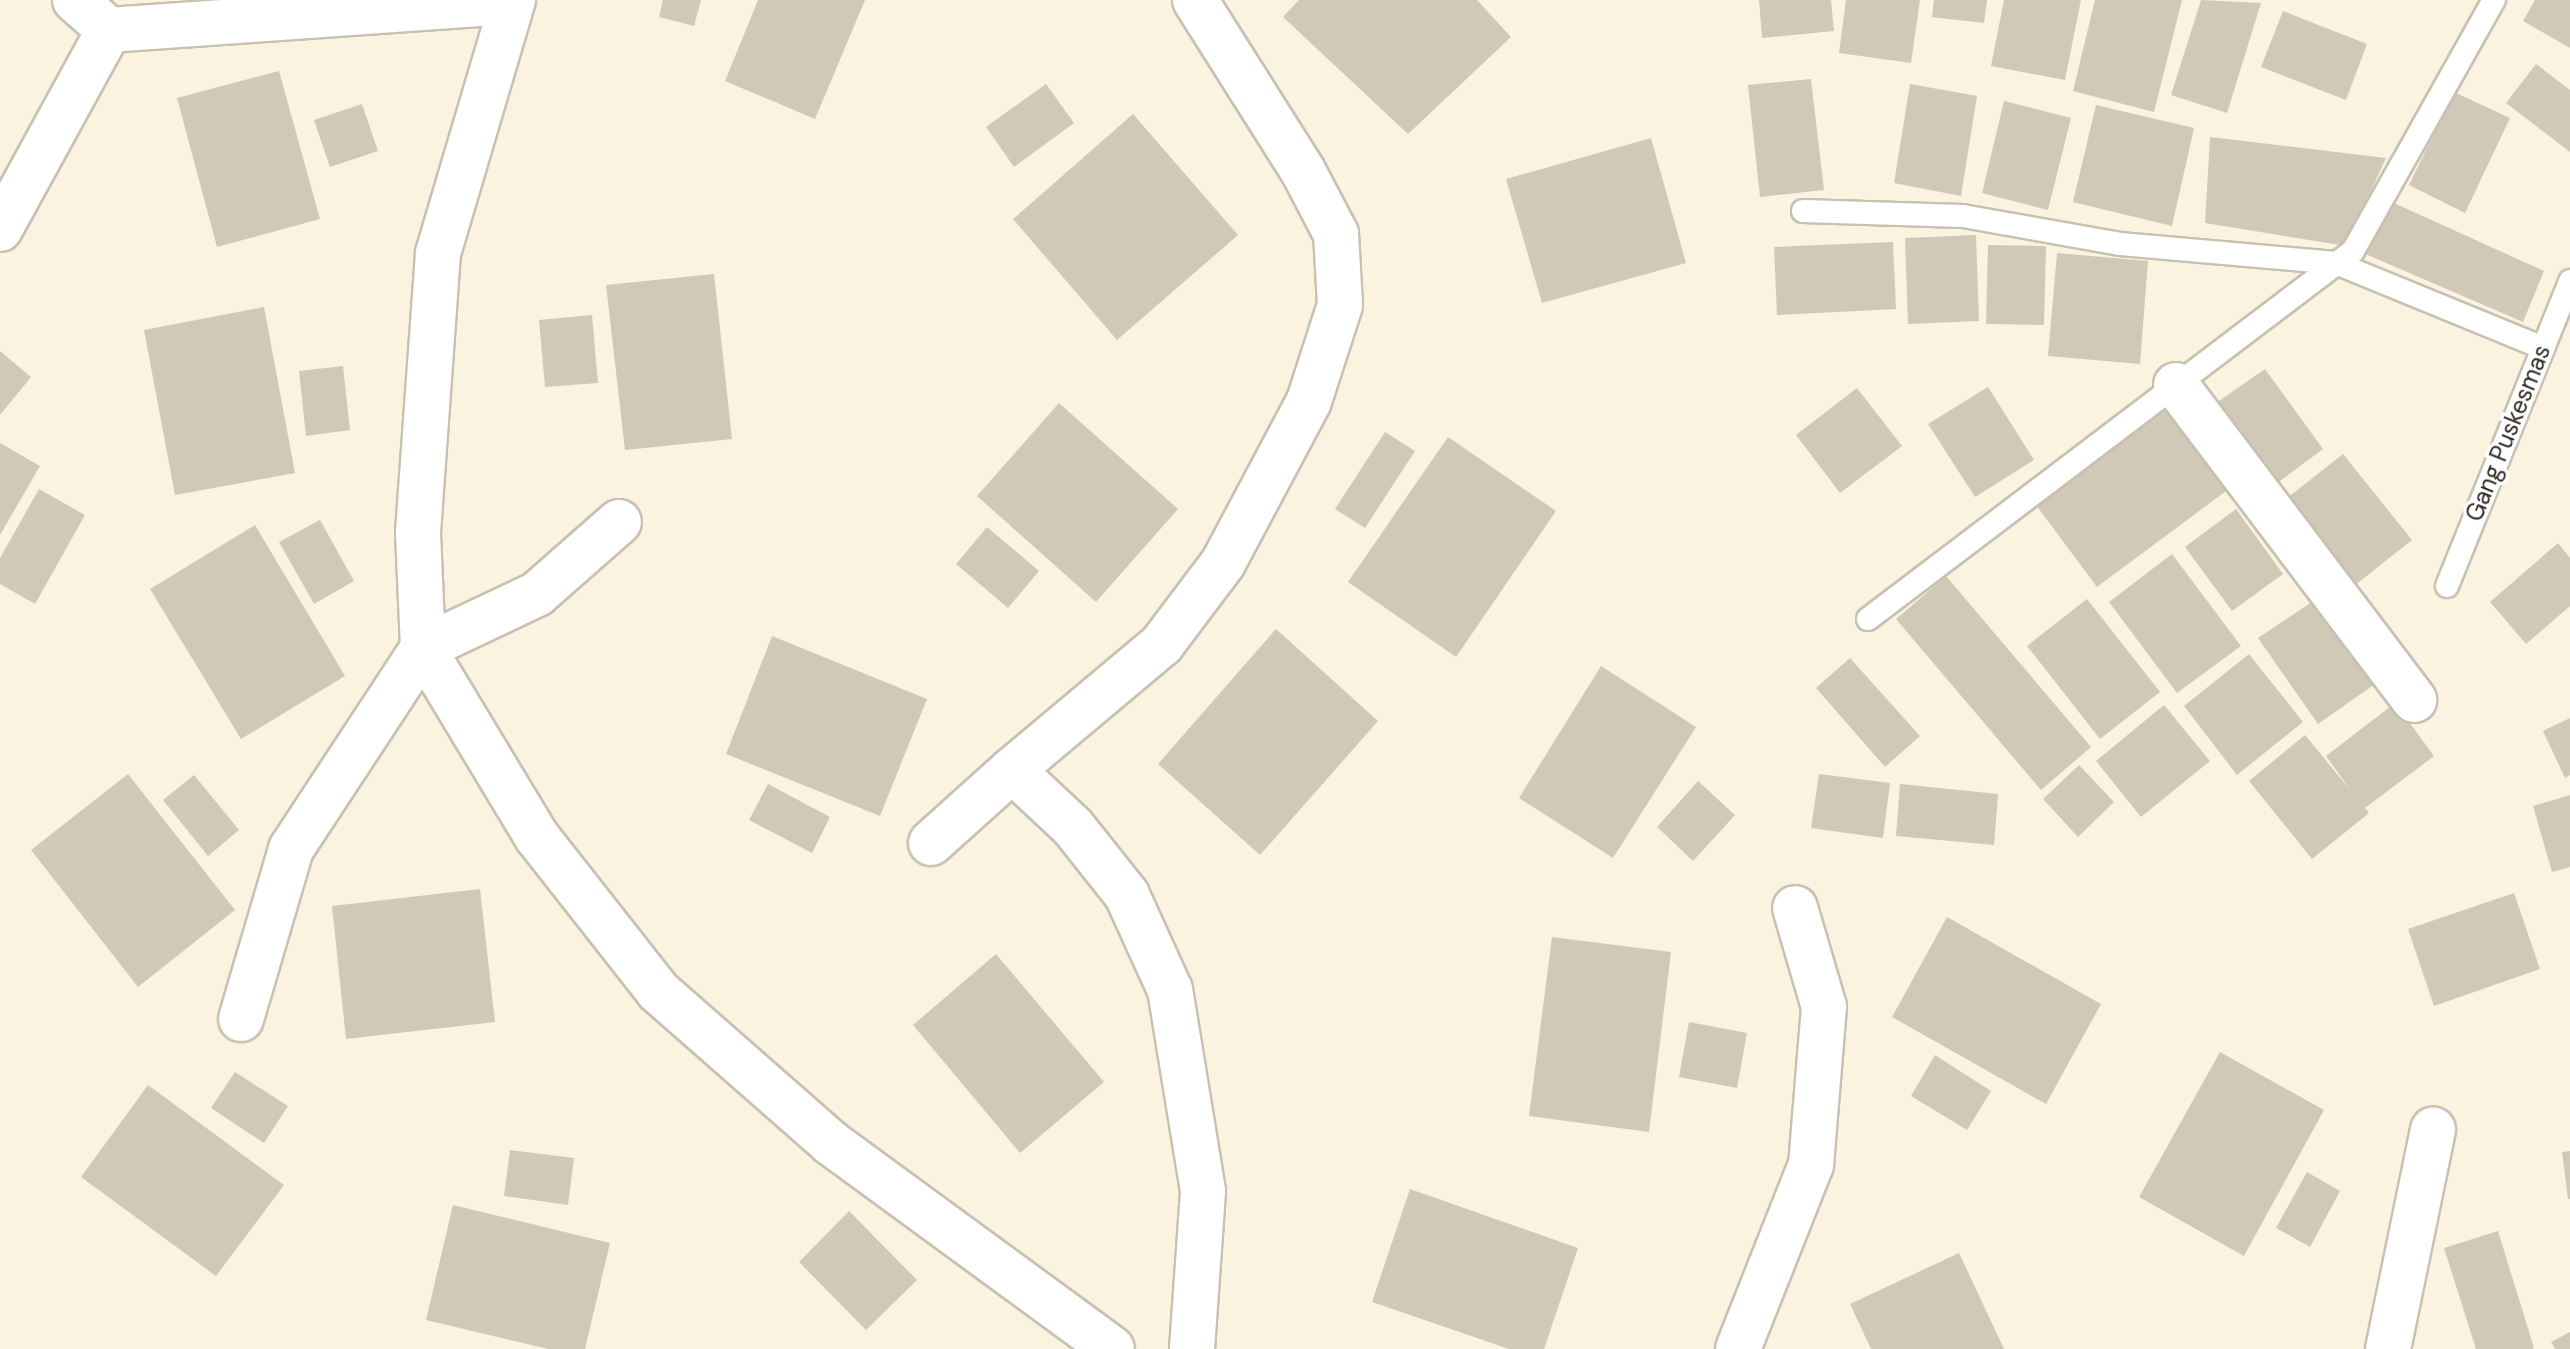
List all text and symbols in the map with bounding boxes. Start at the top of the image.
street label: Gang Puskesmas [2459,340,2557,526]

